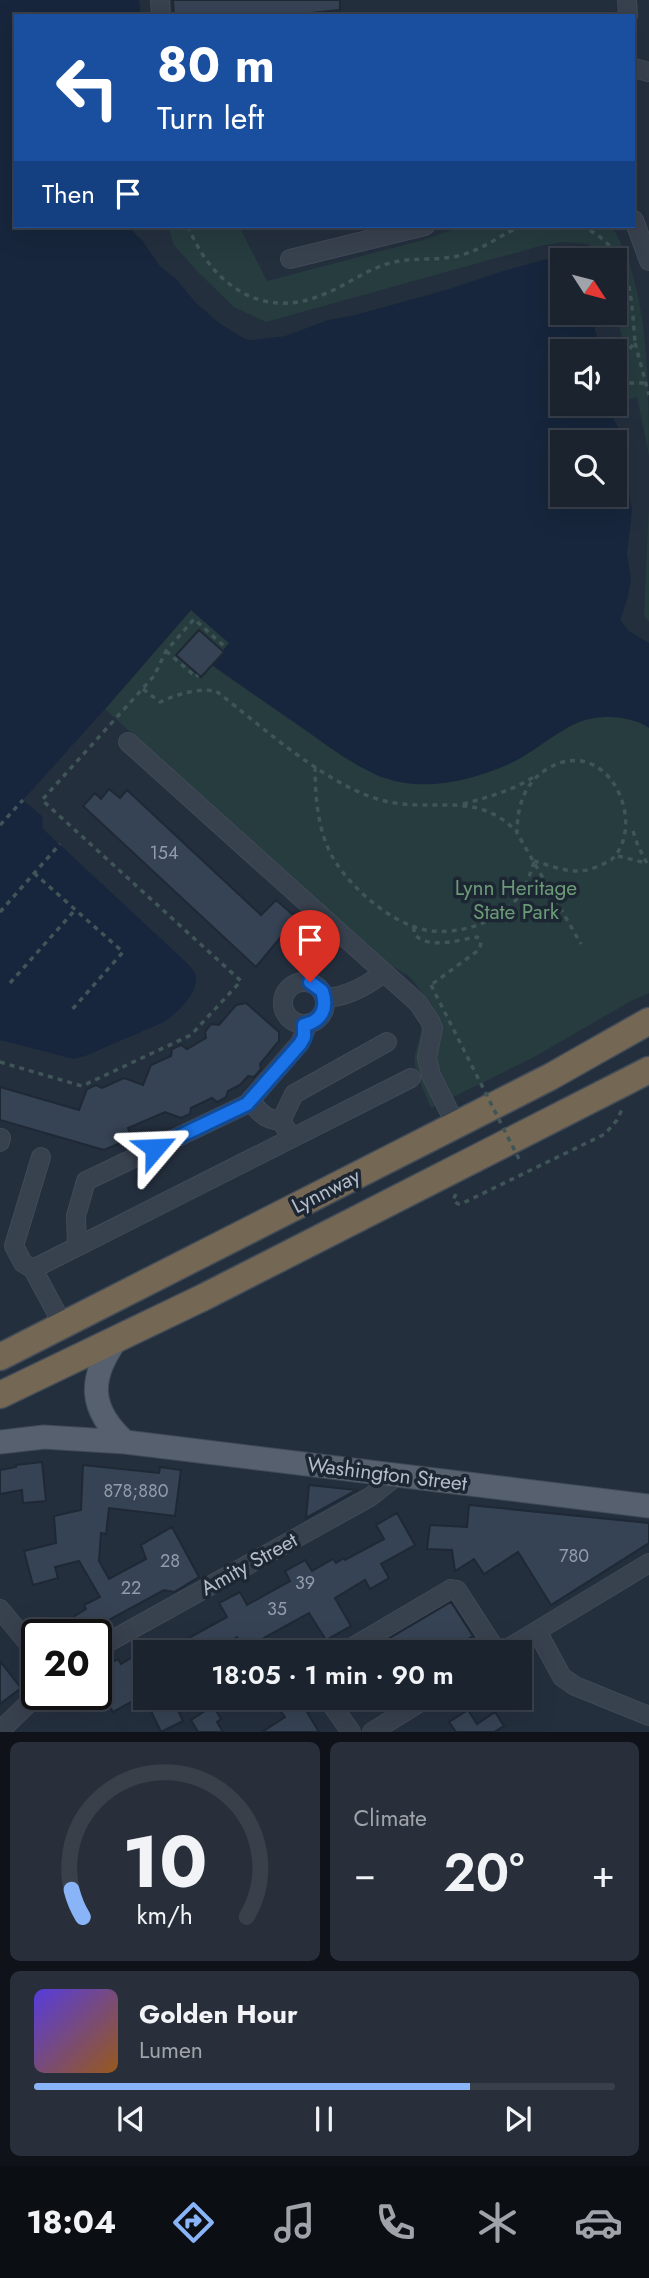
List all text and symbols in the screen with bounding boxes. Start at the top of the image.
text: 80 m [157,30,275,100]
icon: left [42,42,133,133]
text: Turn left [157,95,264,141]
text: Then [42,175,95,213]
icon: arrive [109,175,147,213]
north arrow [550,248,626,326]
map controls [550,248,627,507]
button: sound [550,339,627,416]
button: search [550,430,627,507]
house number: 154 [150,840,178,866]
park label: Lynn Heritage State Park [455,873,577,927]
pin [280,910,340,982]
icon: arrive [291,921,329,959]
position arrow [118,1111,192,1185]
street label: Lynnway [287,1161,366,1221]
street label: Washington Street [305,1449,469,1499]
house number: 878;880 [103,1478,169,1504]
street label: Amity Street [195,1525,303,1603]
house number: 780 [559,1543,589,1569]
house number: 28 [160,1548,180,1574]
house number: 39 [295,1570,315,1596]
house number: 22 [121,1575,141,1601]
house number: 35 [267,1596,287,1622]
speed limit sign: 20 [21,1619,112,1710]
text: 18:05 · 1 min · 90 m [211,1656,454,1694]
text: Climate [354,1801,427,1835]
text: 10 [122,1810,207,1915]
text: 20° [443,1835,524,1911]
text: − [354,1846,376,1901]
text: + [592,1846,615,1901]
text: km/h [136,1897,193,1933]
text: Golden Hour [139,1995,298,2033]
text: Lumen [139,2033,203,2067]
icon: previous [112,2100,150,2138]
icon: pause [305,2100,343,2138]
icon: next [499,2100,537,2138]
icon: directions [169,2198,218,2247]
icon: music [270,2198,319,2247]
icon: phone [371,2198,420,2247]
icon: climate [473,2198,522,2247]
icon: car [574,2198,623,2247]
text: 18:04 [26,2199,116,2245]

